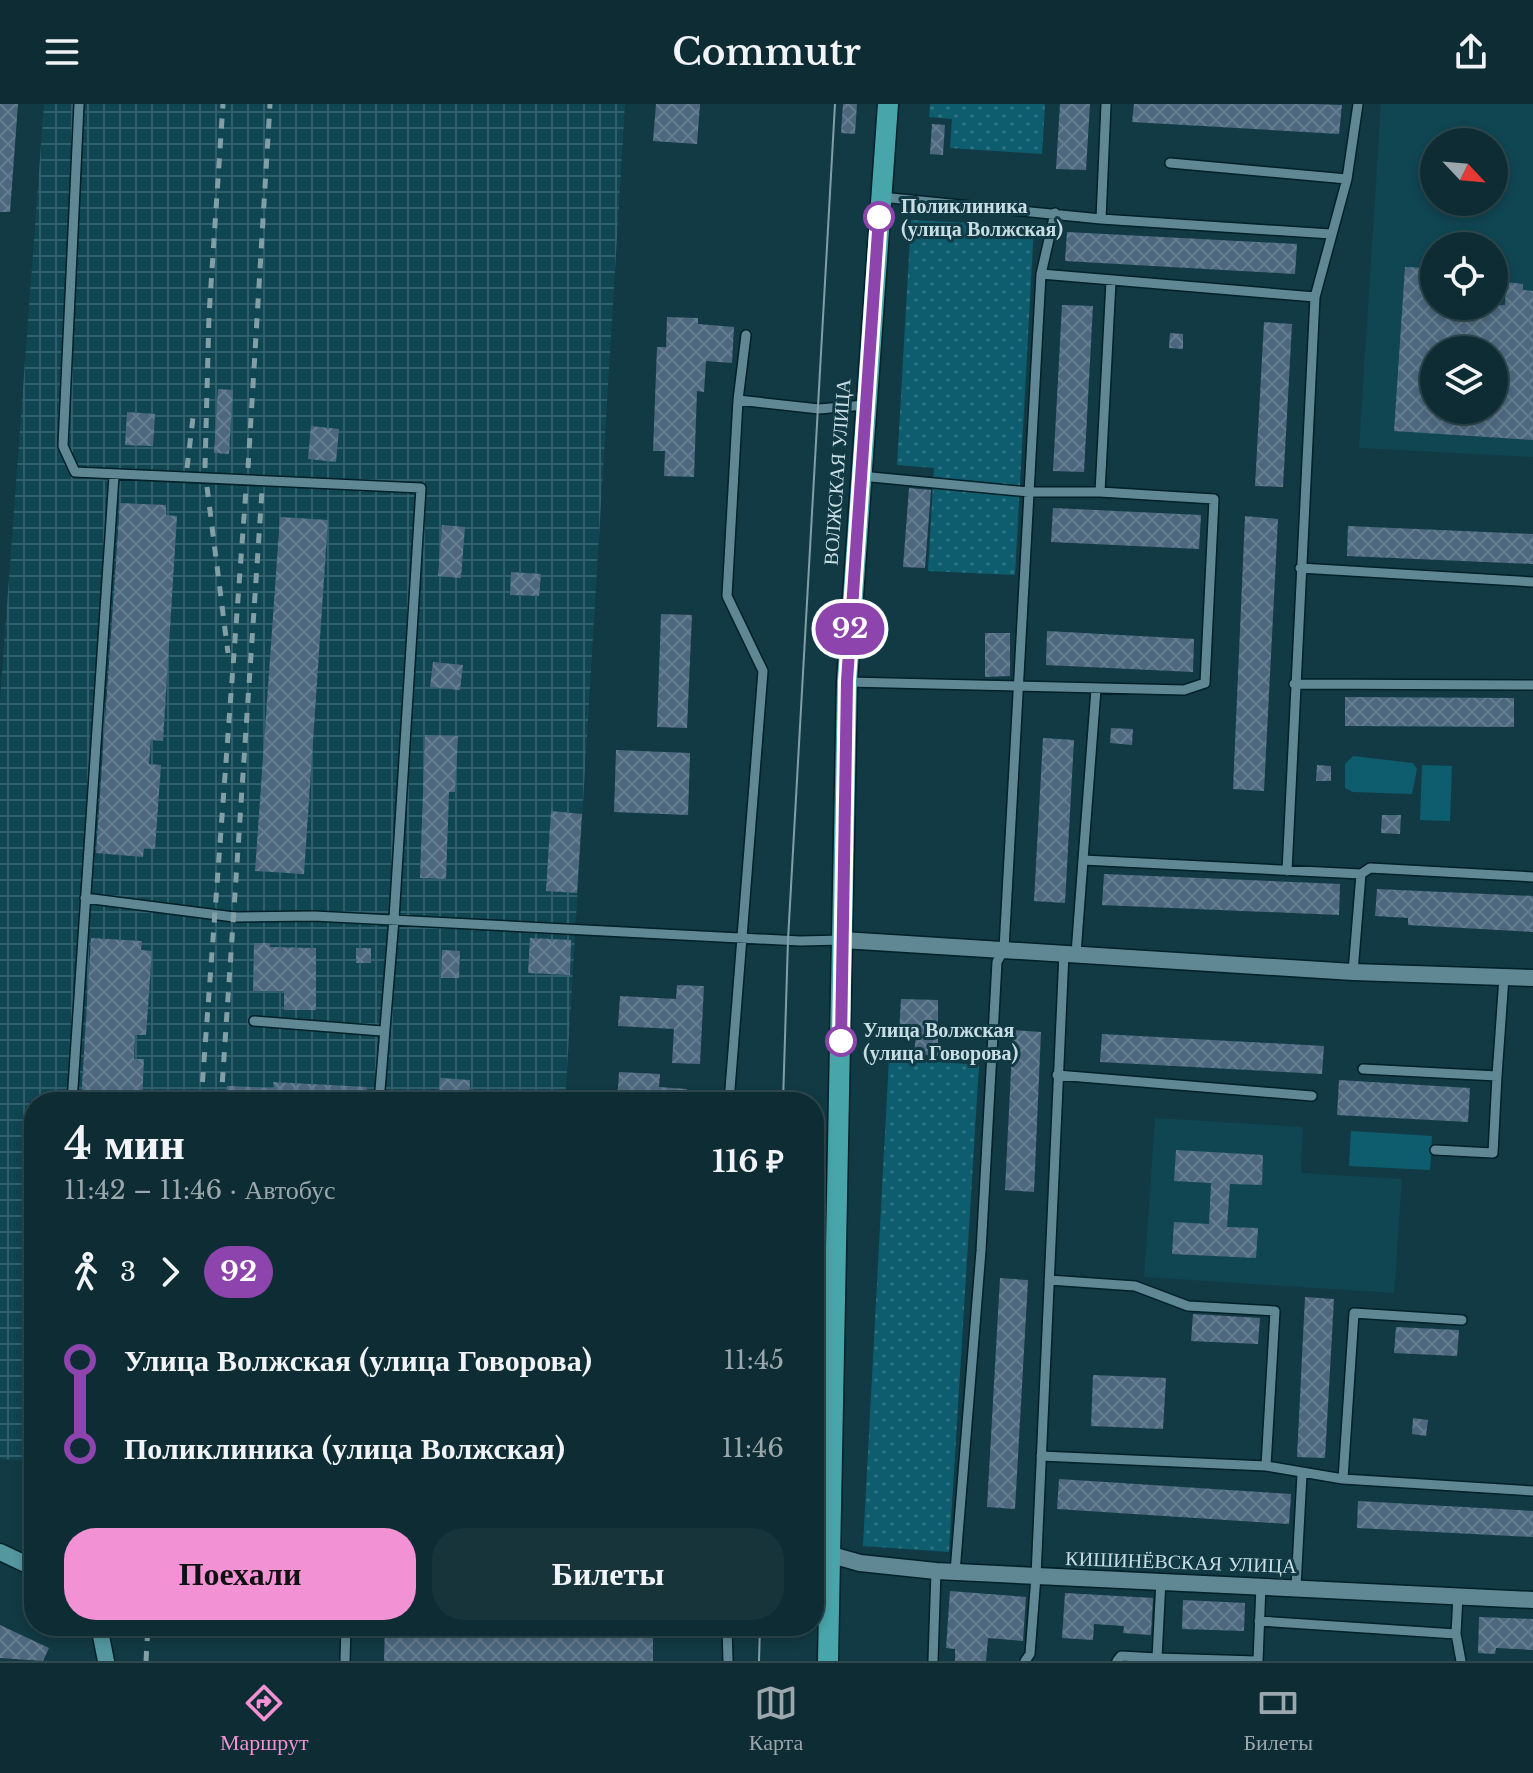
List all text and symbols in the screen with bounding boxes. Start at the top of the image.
icon: menu [40,30,84,74]
text: Commutr [672,30,861,75]
icon: share [1449,30,1493,74]
north arrow [1420,128,1508,216]
map controls [1420,128,1508,424]
place label: Поликлиника (улица Волжская) [901,194,1063,241]
marker: Поликлиника (улица Волжская) [864,202,894,232]
button: locate [1420,232,1508,320]
button: layers [1420,336,1508,424]
street label: ВОЛЖСКАЯ УЛИЦА [819,377,856,566]
line badge: 92 [814,603,886,655]
text: 92 [831,611,869,646]
place label: Улица Волжская (улица Говорова) [863,1018,1019,1065]
marker: Улица Волжская (улица Говорова) [826,1026,856,1056]
text: 4 мин [64,1116,185,1171]
text: 116 ₽ [712,1143,784,1180]
text: 11:42 – 11:46 · Автобус [64,1174,336,1206]
icon: walk [64,1250,108,1294]
icon: forward [148,1250,192,1294]
text: 92 [220,1254,257,1289]
text: 3 [120,1256,136,1288]
text: Улица Волжская (улица Говорова) [124,1342,592,1379]
text: 11:45 [723,1344,784,1376]
text: Поликлиника (улица Волжская) [124,1430,565,1467]
text: 11:46 [721,1432,784,1464]
button: Поехали [64,1528,416,1620]
button: Билеты [432,1528,784,1620]
street label: КИШИНЁВСКАЯ УЛИЦА [1065,1546,1298,1578]
tab: Маршрут [220,1681,309,1756]
tab: Карта [749,1681,803,1756]
tab: Билеты [1243,1681,1313,1756]

